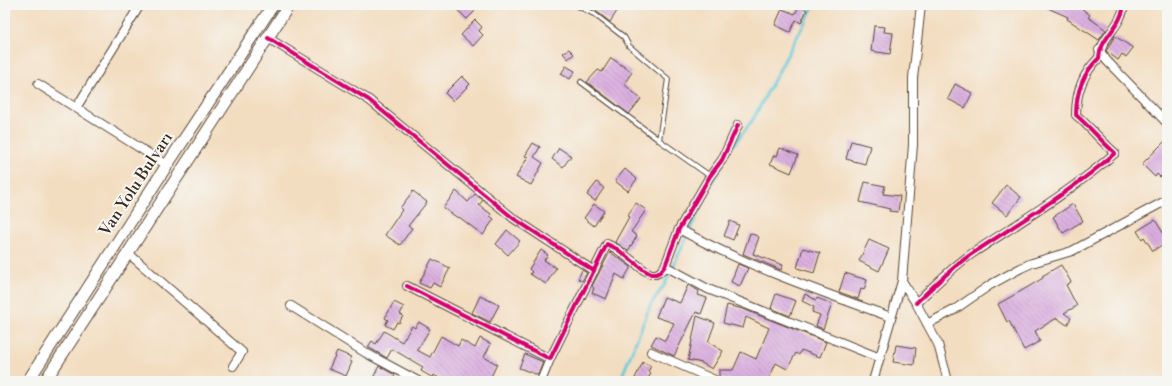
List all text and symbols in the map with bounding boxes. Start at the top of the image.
street label: Van Yolu Bulvarı [94,128,177,241]

